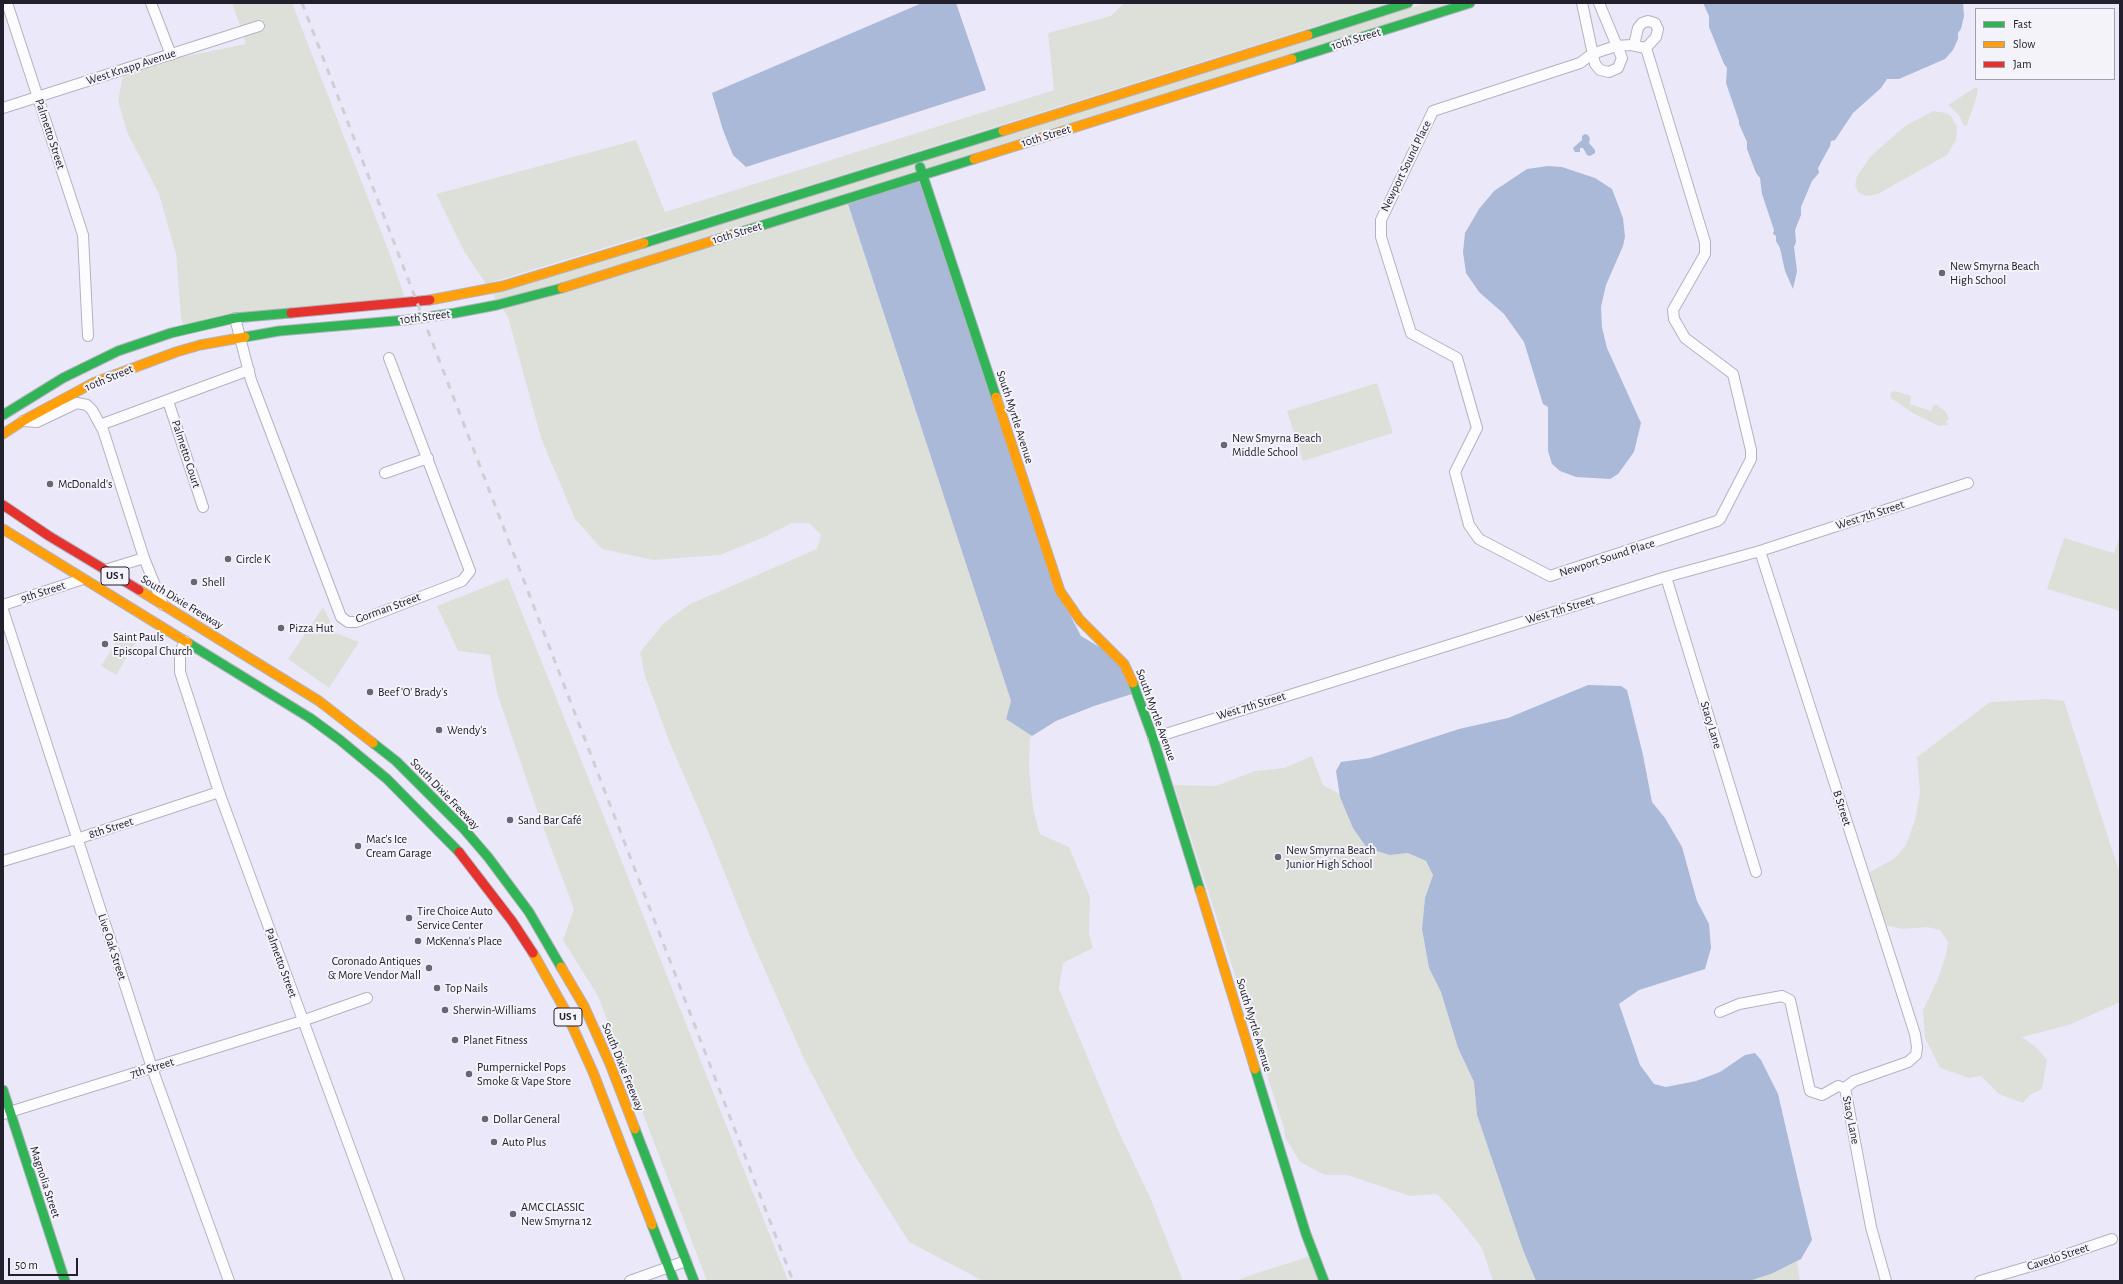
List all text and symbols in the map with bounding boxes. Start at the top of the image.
legend [1975,8,2115,80]
text: Fast [2013,18,2032,30]
street label: 10th Street [1330,25,1382,53]
text: Slow [2013,38,2035,50]
street label: West Knapp Avenue [84,46,178,88]
text: Jam [2013,58,2032,70]
street label: Palmetto Street [32,97,68,171]
street label: Newport Sound Place [1378,118,1434,214]
street label: 10th Street [1020,122,1072,150]
street label: 10th Street [711,219,763,247]
place label: New Smyrna Beach High School [1950,259,2039,287]
marker: New Smyrna Beach High School [1937,268,1947,278]
street label: 10th Street [399,307,451,327]
street label: 10th Street [83,361,135,395]
street label: South Myrtle Avenue [993,369,1037,465]
street label: Palmetto Court [168,418,204,490]
place label: New Smyrna Beach Middle School [1232,431,1321,459]
marker: New Smyrna Beach Middle School [1219,440,1229,450]
place label: McDonald's [58,477,112,491]
marker: McDonald's [45,479,55,489]
street label: West 7th Street [1834,497,1906,533]
street label: Newport Sound Place [1557,536,1657,580]
place label: Circle K [236,552,271,566]
marker: Circle K [223,554,233,564]
road number: US 1 [101,567,129,585]
street label: South Dixie Freeway [138,572,226,632]
place label: Shell [202,575,225,589]
marker: Shell [189,577,199,587]
street label: 9th Street [19,578,67,606]
street label: Gorman Street [354,590,422,626]
street label: West 7th Street [1524,593,1596,627]
place label: Pizza Hut [289,621,334,635]
marker: Pizza Hut [276,623,286,633]
place label: Saint Pauls Episcopal Church [113,630,193,658]
marker: Saint Pauls Episcopal Church [100,639,110,649]
street label: South Myrtle Avenue [1133,667,1179,763]
place label: Beef 'O' Brady's [378,685,448,699]
marker: Beef 'O' Brady's [365,687,375,697]
street label: West 7th Street [1215,689,1287,723]
street label: Stacy Lane [1697,700,1725,750]
place label: Wendy's [447,723,487,737]
marker: Wendy's [434,725,444,735]
street label: South Dixie Freeway [407,755,483,833]
street label: B Street [1829,788,1855,828]
place label: Sand Bar Café [518,813,582,827]
street label: 8th Street [87,814,135,842]
marker: Sand Bar Café [505,815,515,825]
place label: Mac's Ice Cream Garage [366,832,432,860]
marker: Mac's Ice Cream Garage [353,841,363,851]
place label: New Smyrna Beach Junior High School [1286,843,1375,871]
marker: New Smyrna Beach Junior High School [1273,852,1283,862]
place label: Tire Choice Auto Service Center [417,904,493,932]
street label: Live Oak Street [94,912,130,982]
marker: Tire Choice Auto Service Center [404,913,414,923]
street label: Palmetto Street [262,926,300,1000]
place label: McKenna's Place [426,934,502,948]
marker: McKenna's Place [413,936,423,946]
place label: Coronado Antiques & More Vendor Mall [328,954,421,982]
marker: Coronado Antiques & More Vendor Mall [424,963,434,973]
street label: South Myrtle Avenue [1233,977,1275,1073]
place label: Top Nails [445,981,488,995]
marker: Top Nails [432,983,442,993]
place label: Sherwin-Williams [453,1003,536,1017]
marker: Sherwin-Williams [440,1005,450,1015]
road number: US 1 [554,1008,582,1026]
street label: South Dixie Freeway [599,1021,647,1113]
place label: Planet Fitness [463,1033,528,1047]
marker: Planet Fitness [450,1035,460,1045]
street label: 7th Street [128,1054,176,1082]
place label: Pumpernickel Pops Smoke & Vape Store [477,1060,571,1088]
marker: Pumpernickel Pops Smoke & Vape Store [464,1069,474,1079]
street label: Stacy Lane [1839,1095,1863,1145]
place label: Dollar General [493,1112,560,1126]
marker: Dollar General [480,1114,490,1124]
place label: Auto Plus [502,1135,546,1149]
marker: Auto Plus [489,1137,499,1147]
street label: Magnolia Street [27,1144,63,1220]
place label: AMC CLASSIC New Smyrna 12 [521,1200,592,1228]
marker: AMC CLASSIC New Smyrna 12 [508,1209,518,1219]
street label: Cavedo Street [2025,1240,2091,1274]
scale bar [10,1250,80,1276]
text: 50 m [15,1259,38,1271]

